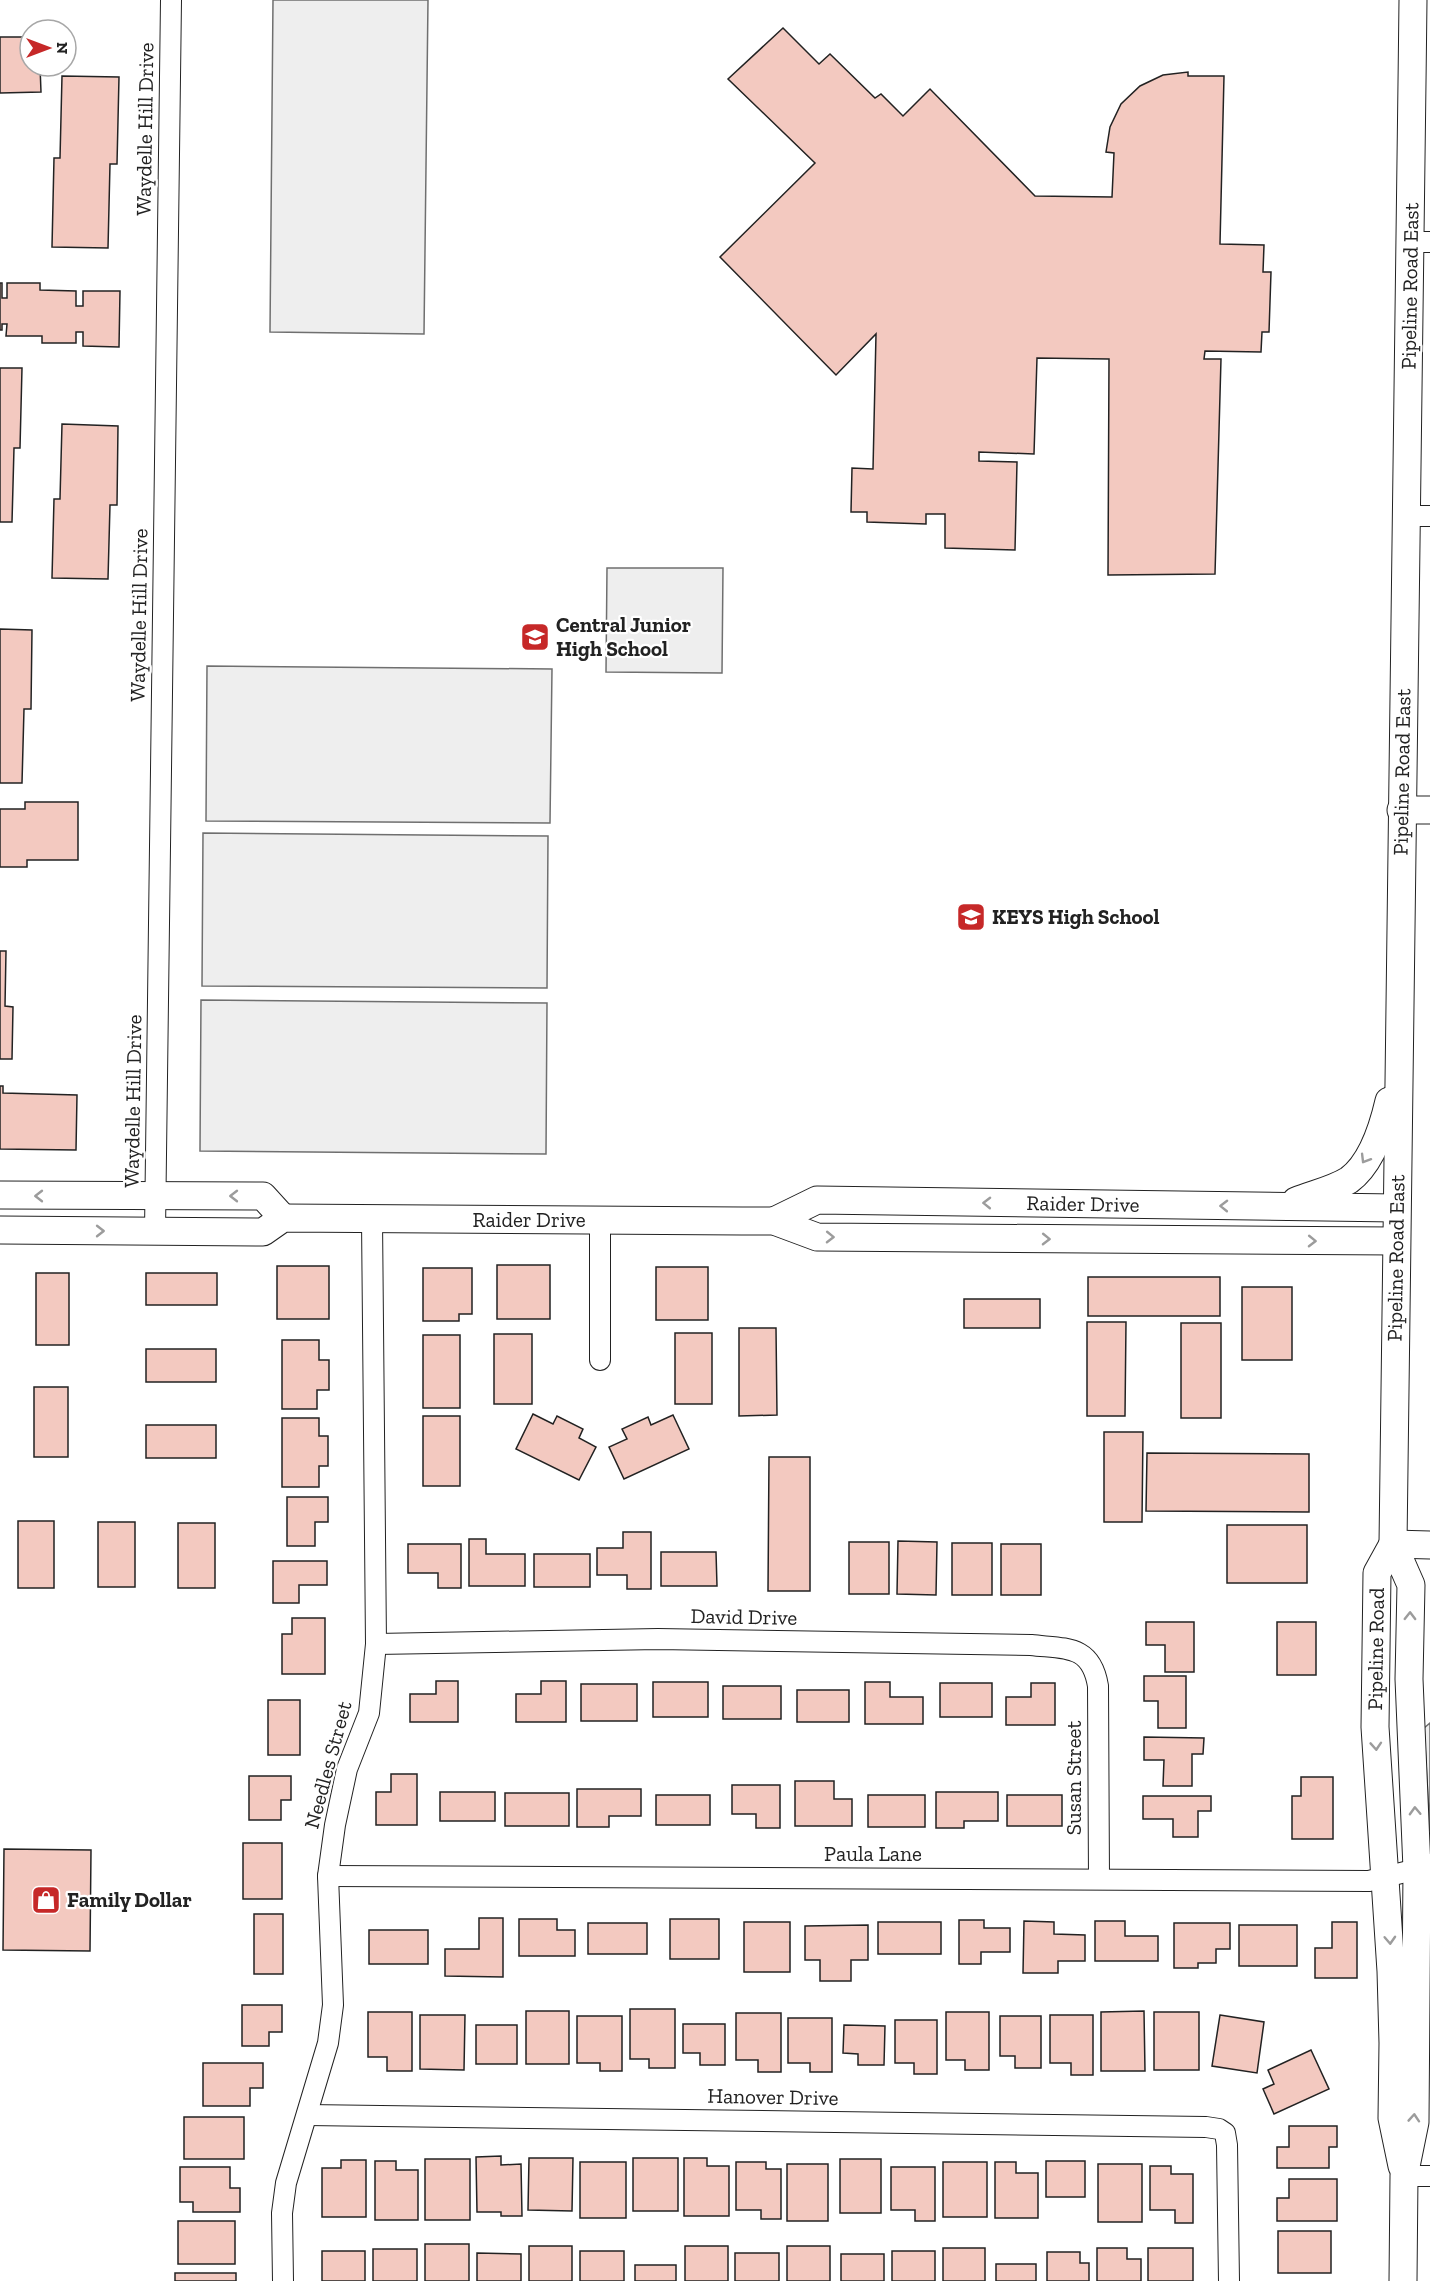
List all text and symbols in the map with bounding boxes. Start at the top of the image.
north arrow [18,18,78,78]
text: N [53,42,72,54]
street label: Waydelle Hill Drive [130,42,159,216]
street label: Pipeline Road East [1396,202,1423,370]
street label: Waydelle Hill Drive [124,528,153,702]
place label: Central Junior High School [556,612,691,661]
school or university icon: Central Junior High School [519,621,551,653]
street label: Pipeline Road East [1388,688,1415,856]
school or university icon: KEYS High School [955,901,987,933]
place label: KEYS High School [992,904,1160,929]
street label: Waydelle Hill Drive [118,1014,147,1188]
one-way arrow [1361,1153,1373,1163]
street label: Pipeline Road East [1382,1174,1409,1342]
one-way arrow [35,1190,44,1202]
one-way arrow [230,1190,239,1202]
street label: Raider Drive [1026,1190,1140,1217]
one-way arrow [983,1197,992,1209]
one-way arrow [1220,1200,1229,1213]
street label: Raider Drive [472,1207,586,1232]
one-way arrow [96,1225,105,1237]
one-way arrow [825,1231,834,1243]
one-way arrow [1041,1233,1050,1245]
one-way arrow [1308,1235,1317,1247]
street label: Pipeline Road [1362,1587,1389,1711]
street label: David Drive [690,1603,798,1630]
one-way arrow [1404,1611,1416,1620]
street label: Needles Street [298,1698,357,1831]
street label: Susan Street [1061,1721,1086,1835]
one-way arrow [1370,1741,1383,1750]
one-way arrow [1408,1806,1421,1815]
street label: Paula Lane [824,1841,922,1866]
shop icon: Family Dollar [30,1884,62,1916]
place label: Family Dollar [67,1887,192,1912]
one-way arrow [1383,1936,1396,1945]
street label: Hanover Drive [707,2083,839,2110]
one-way arrow [1408,2114,1421,2123]

